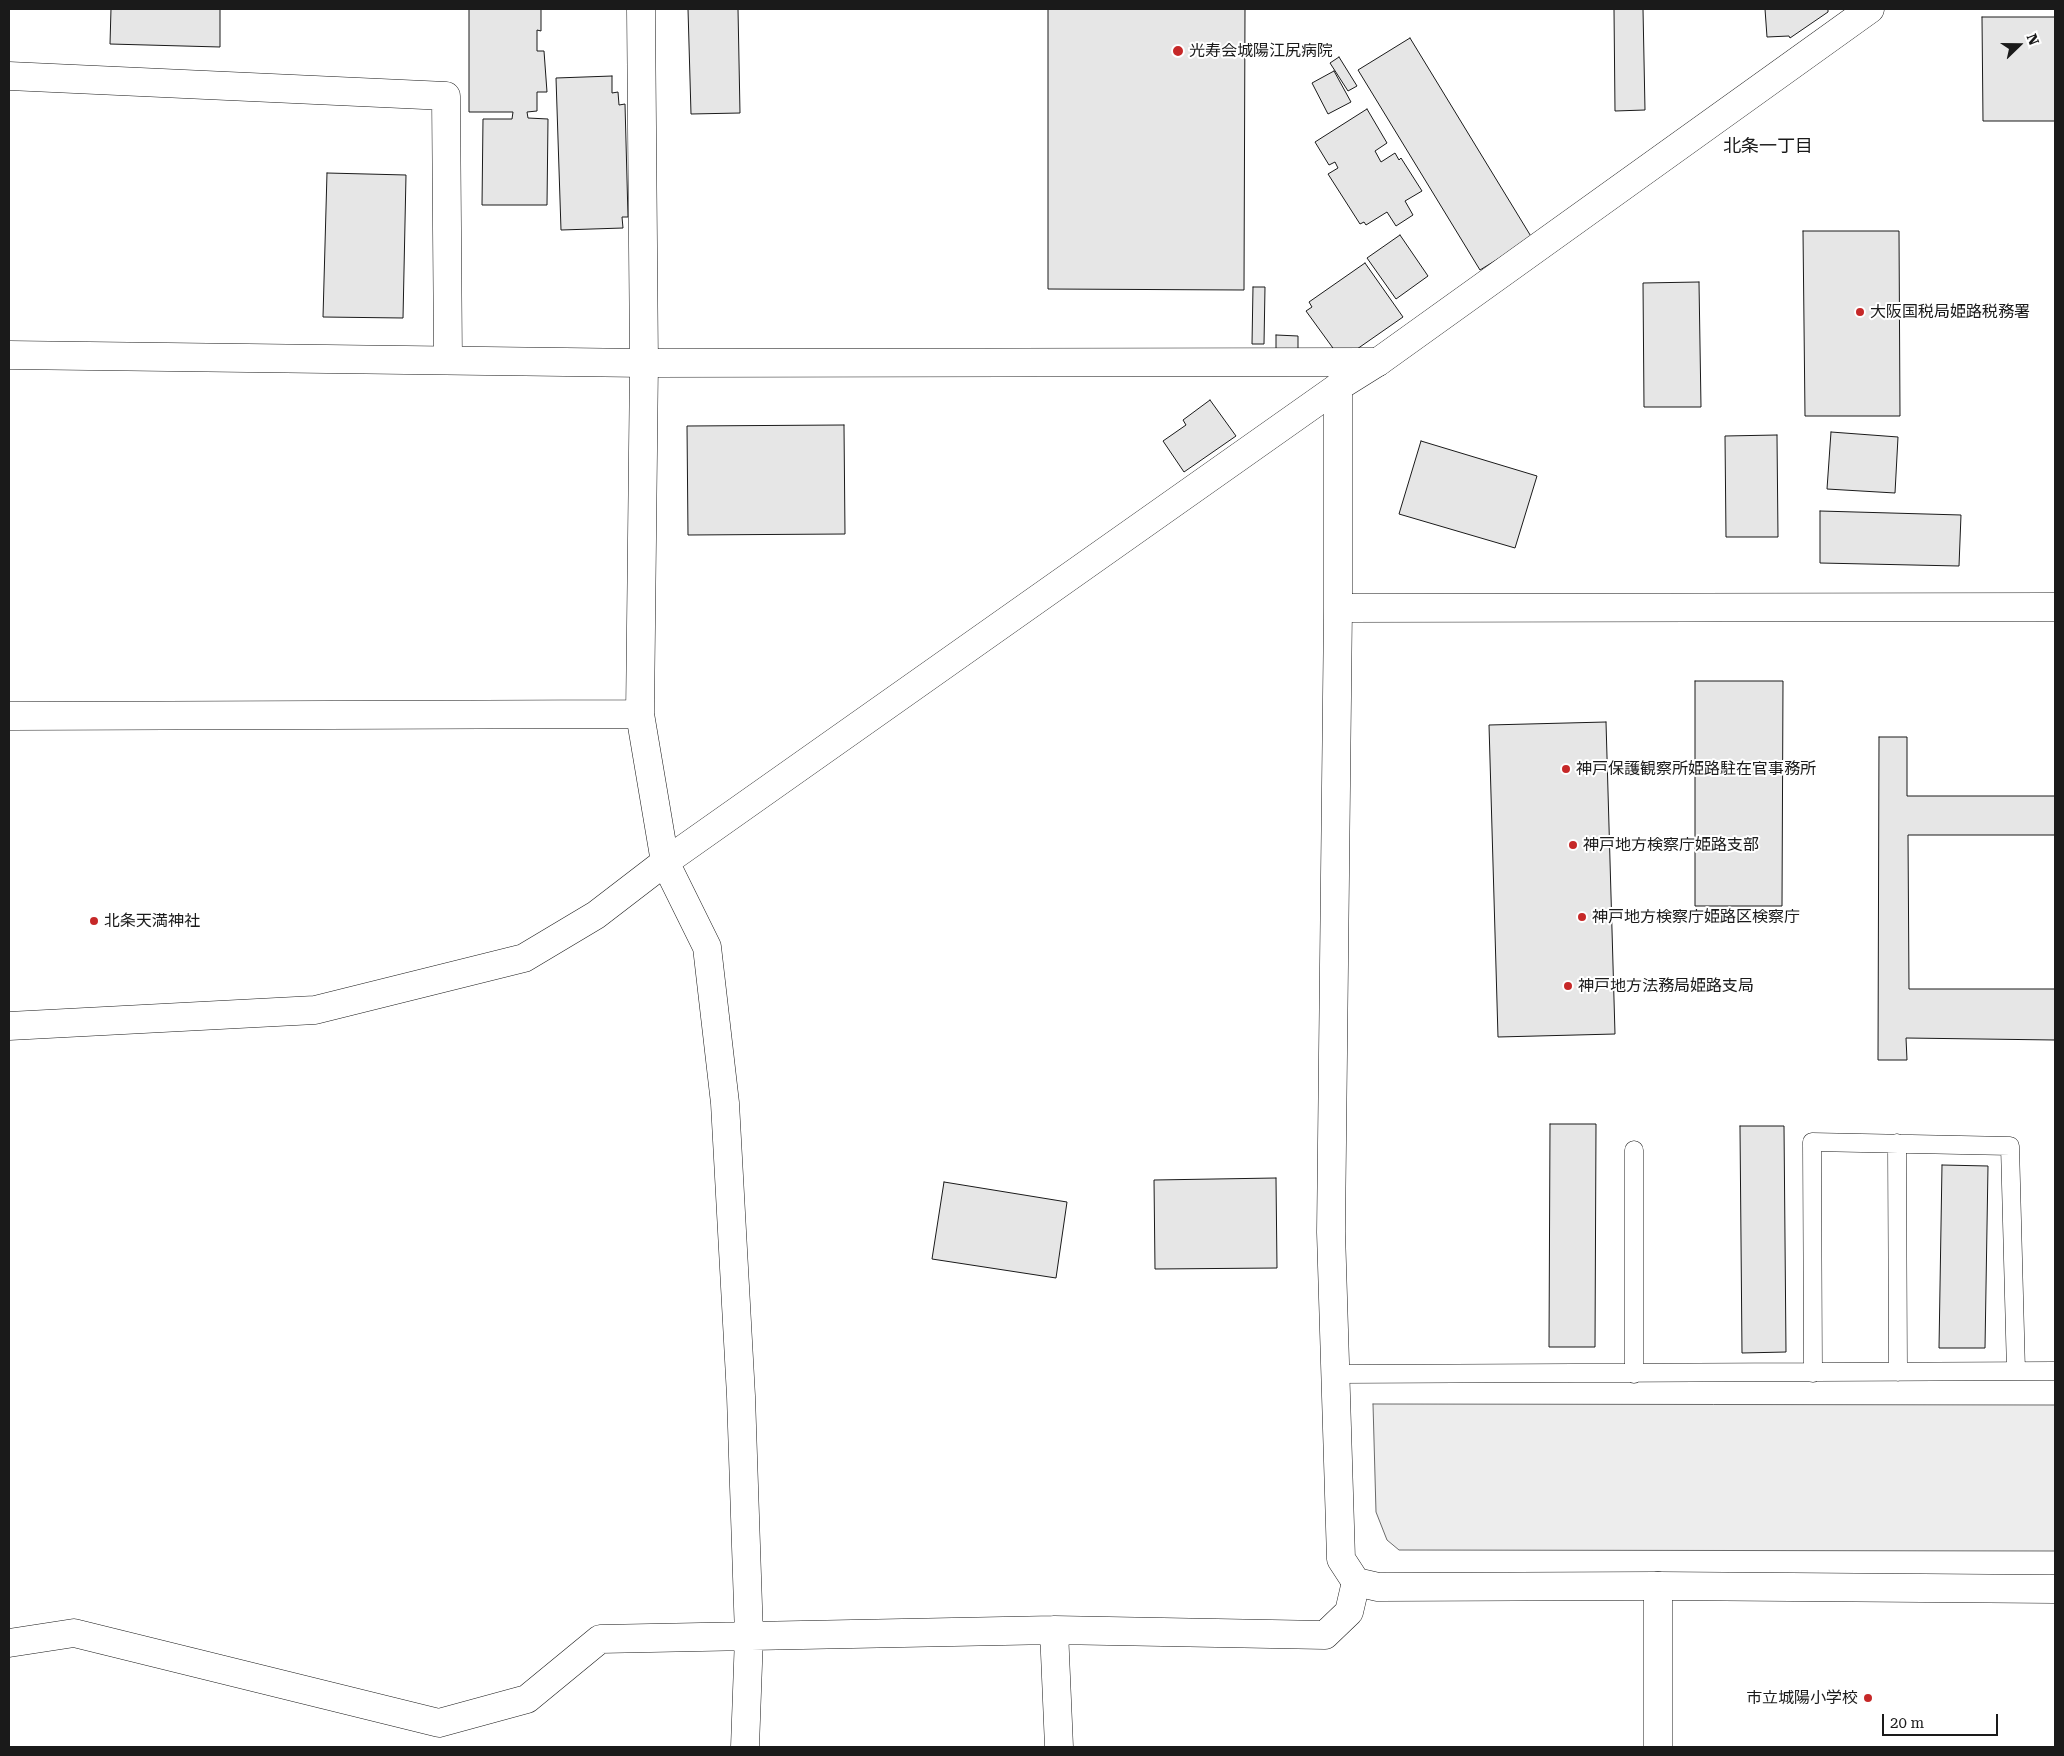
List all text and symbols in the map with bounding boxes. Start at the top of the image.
north arrow [1994,20,2044,70]
text: N [2023,31,2042,47]
place label: 光寿会城陽江尻病院 [1189,41,1333,61]
marker: 光寿会城陽江尻病院 [1171,44,1185,58]
district label: 北条一丁目 [1723,136,1813,158]
place label: 大阪国税局姫路税務署 [1870,302,2030,322]
marker: 大阪国税局姫路税務署 [1854,306,1866,318]
place label: 神戸保護観察所姫路駐在官事務所 [1576,759,1816,779]
marker: 神戸保護観察所姫路駐在官事務所 [1560,763,1572,775]
place label: 神戸地方検察庁姫路支部 [1583,835,1759,855]
marker: 神戸地方検察庁姫路支部 [1567,839,1579,851]
place label: 神戸地方検察庁姫路区検察庁 [1592,907,1800,927]
place label: 北条天満神社 [104,911,200,931]
marker: 神戸地方検察庁姫路区検察庁 [1576,911,1588,923]
marker: 北条天満神社 [88,915,100,927]
place label: 神戸地方法務局姫路支局 [1578,976,1754,996]
marker: 神戸地方法務局姫路支局 [1562,980,1574,992]
place label: 市立城陽小学校 [1746,1688,1858,1708]
marker: 市立城陽小学校 [1862,1692,1874,1704]
scale bar [1884,1704,2000,1736]
text: 20 m [1890,1714,1924,1732]

